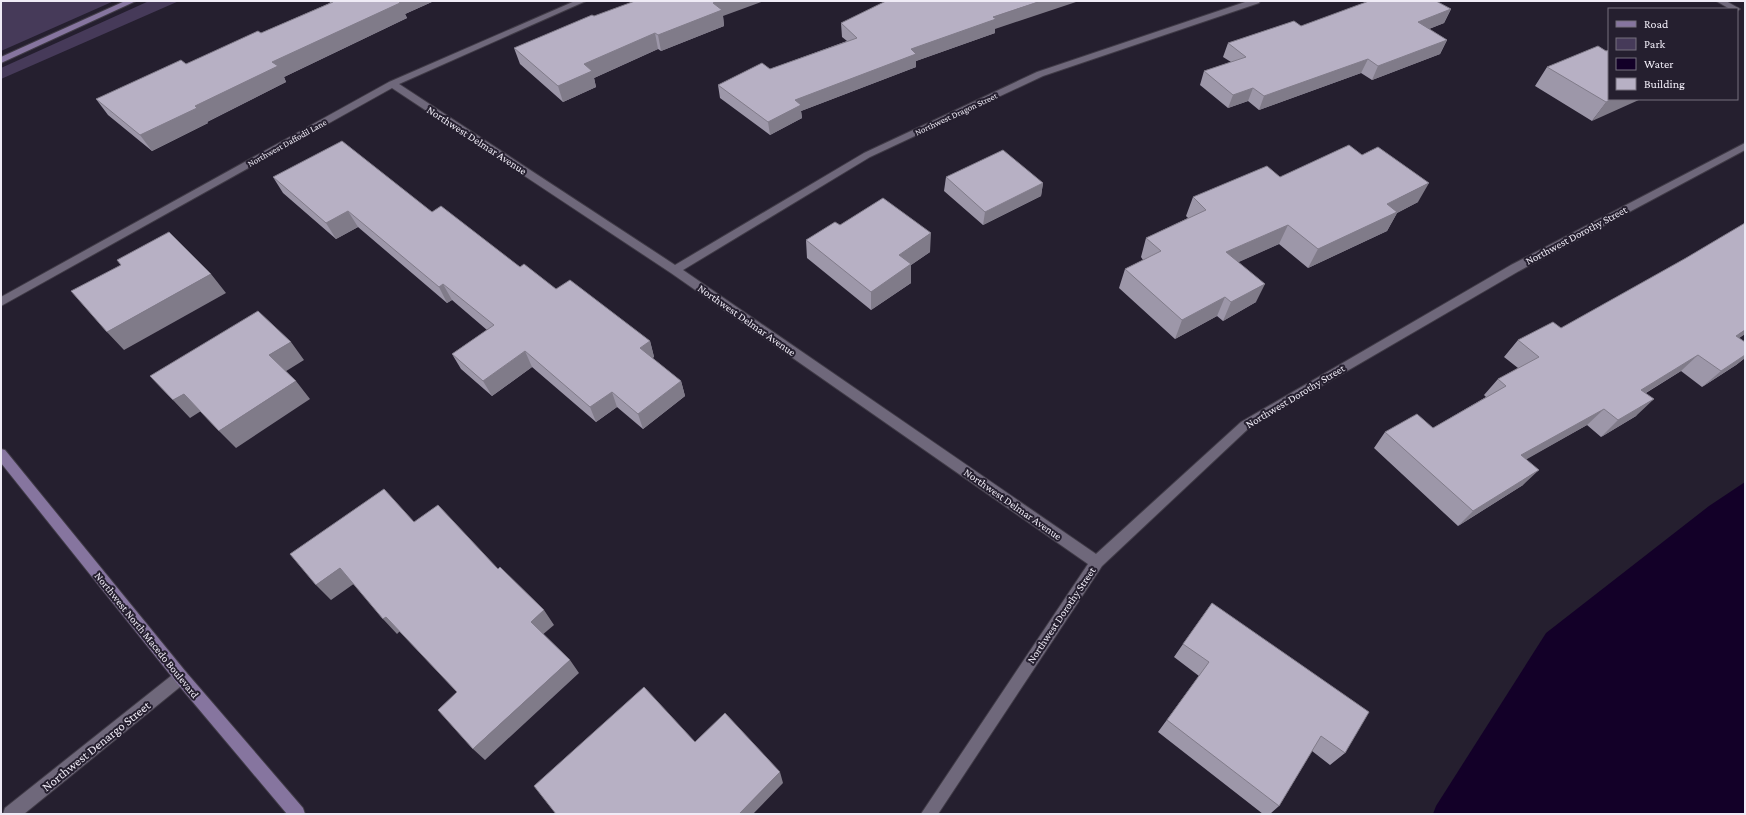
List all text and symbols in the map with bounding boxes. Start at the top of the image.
legend [1608,8,1738,100]
text: Road [1644,17,1669,31]
text: Park [1644,37,1666,51]
text: Water [1644,57,1674,71]
text: Building [1644,77,1685,91]
street label: Northwest Dragon Street [913,90,1000,137]
street label: Northwest Delmar Avenue [425,103,529,177]
street label: Northwest Daffodil Lane [246,117,328,169]
street label: Northwest Dorothy Street [1523,203,1630,268]
street label: Northwest Delmar Avenue [696,282,798,358]
street label: Northwest Dorothy Street [1243,362,1347,431]
street label: Northwest Delmar Avenue [962,466,1064,542]
street label: Northwest Dorothy Street [1024,564,1099,666]
street label: Northwest North Macedo Boulevard [92,570,202,701]
street label: Northwest Denargo Street [39,697,154,794]

